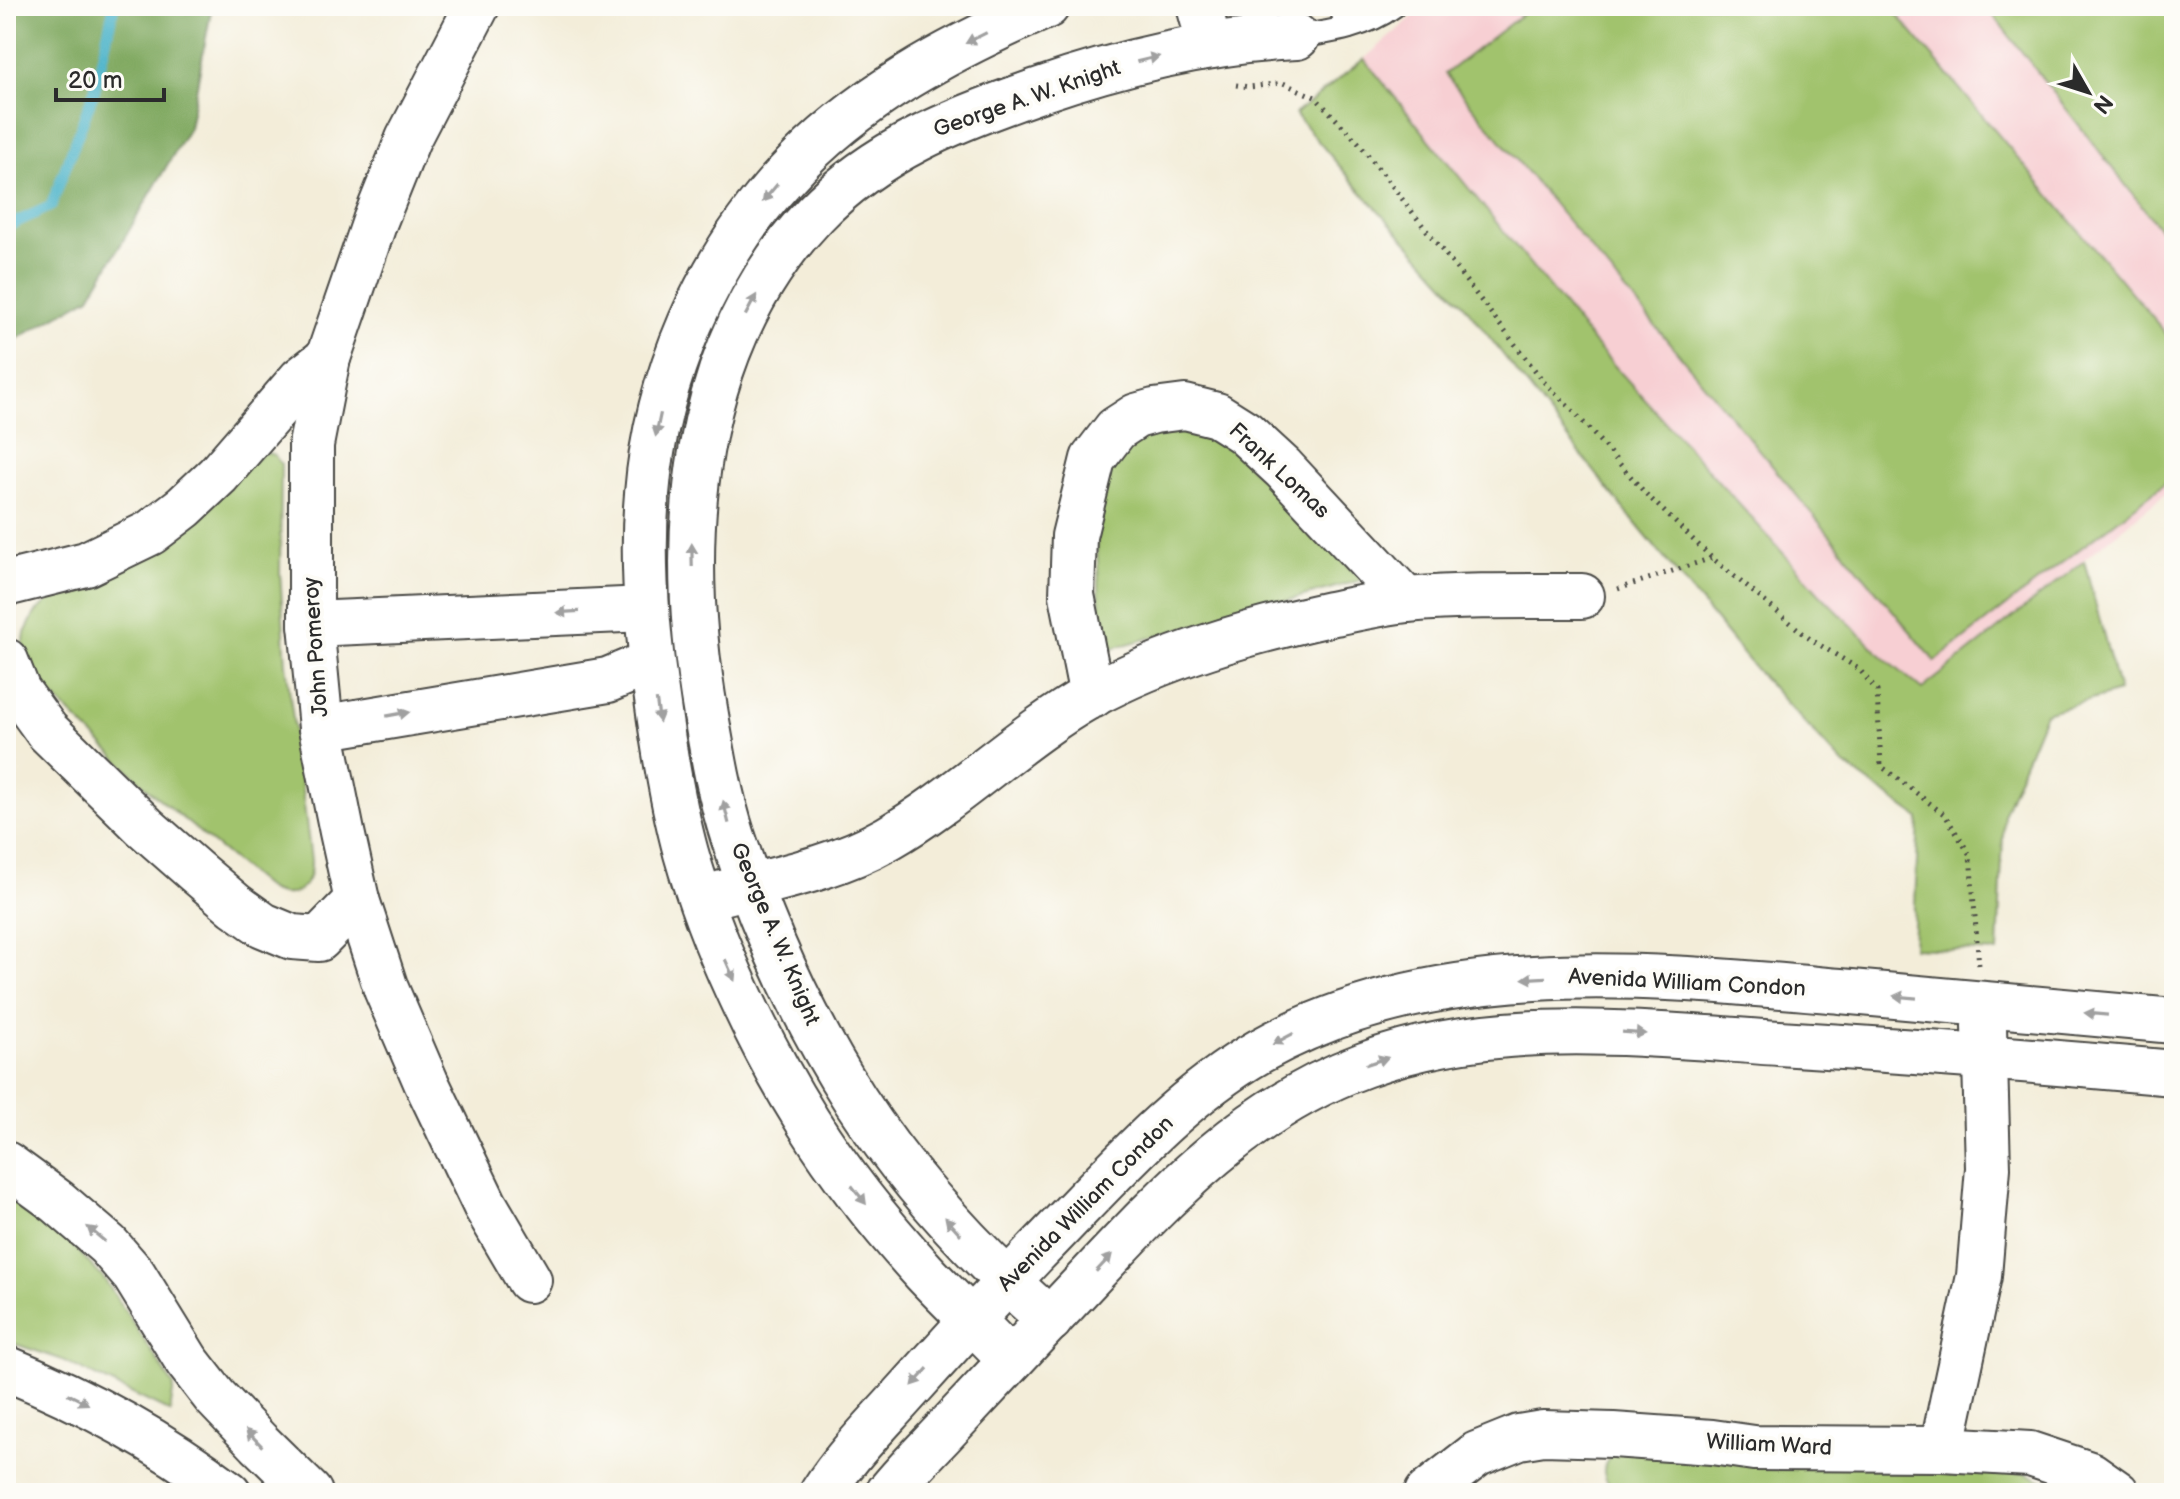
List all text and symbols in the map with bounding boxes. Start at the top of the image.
one-way arrow [965,32,988,45]
scale bar [56,52,164,102]
one-way arrow [1136,52,1161,65]
north arrow [2048,52,2128,132]
street label: George A. W. Knight [930,54,1124,144]
text: 20 m [68,66,123,95]
text: N [2087,89,2118,119]
one-way arrow [762,183,779,203]
one-way arrow [744,293,757,316]
one-way arrow [651,413,664,438]
street label: Frank Lomas [1223,417,1335,525]
one-way arrow [686,542,699,567]
street label: John Pomeroy [298,576,334,718]
one-way arrow [555,606,580,619]
one-way arrow [652,699,665,724]
one-way arrow [386,708,411,720]
one-way arrow [720,799,732,824]
street label: George A. W. Knight [724,839,826,1030]
one-way arrow [723,959,737,982]
street label: Avenida William Condon [1568,963,1806,1003]
one-way arrow [1521,972,1546,985]
one-way arrow [1892,990,1917,1003]
one-way arrow [2083,1007,2108,1020]
one-way arrow [1622,1027,1647,1040]
one-way arrow [1272,1033,1295,1046]
one-way arrow [1365,1054,1389,1066]
street label: Avenida William Condon [992,1110,1180,1298]
one-way arrow [851,1185,867,1205]
one-way arrow [944,1217,962,1236]
one-way arrow [86,1226,106,1243]
one-way arrow [1094,1254,1112,1273]
one-way arrow [911,1367,929,1386]
one-way arrow [66,1392,89,1406]
street label: William Ward [1705,1428,1833,1462]
one-way arrow [246,1429,264,1448]

